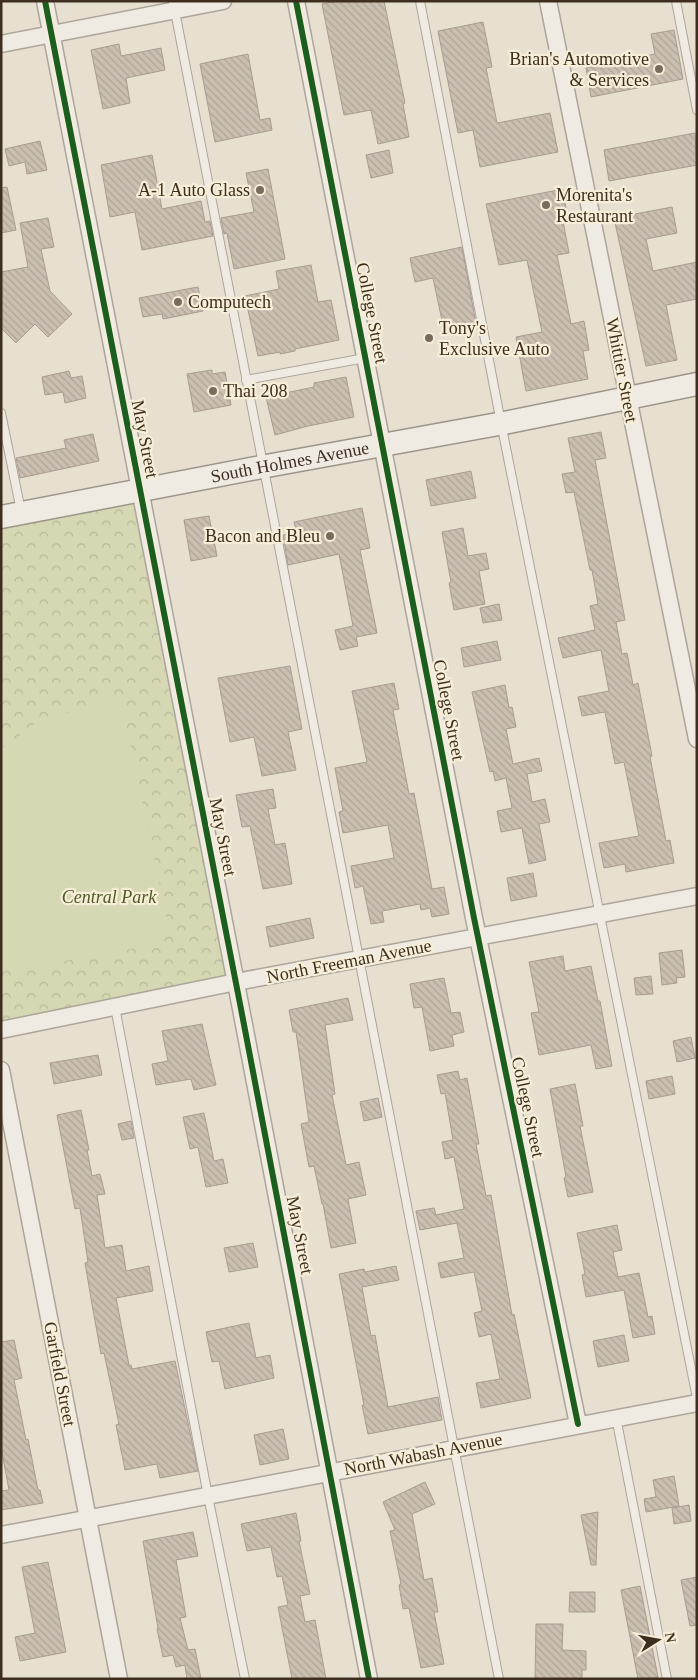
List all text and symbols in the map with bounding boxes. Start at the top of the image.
place label: Brian's Automotive & Services [509,49,649,90]
marker: Brian's Automotive & Services [653,63,665,75]
place label: A-1 Auto Glass [138,180,250,200]
marker: A-1 Auto Glass [254,184,266,196]
place label: Morenita's Restaurant [556,185,633,226]
marker: Morenita's Restaurant [540,199,552,211]
street label: College Street [352,261,392,365]
place label: Computech [188,292,271,312]
marker: Computech [172,296,184,308]
street label: Whittier Street [602,316,642,424]
place label: Tony's Exclusive Auto [439,318,550,359]
marker: Tony's Exclusive Auto [423,332,435,344]
place label: Thai 208 [223,381,288,401]
marker: Thai 208 [207,385,219,397]
street label: May Street [128,398,162,480]
street label: South Holmes Avenue [209,438,371,487]
place label: Bacon and Bleu [205,526,320,546]
marker: Bacon and Bleu [324,530,336,542]
street label: College Street [429,658,469,762]
street label: May Street [206,796,240,878]
park label: Central Park [62,887,157,907]
street label: North Freeman Avenue [265,935,433,987]
street label: College Street [508,1055,548,1159]
street label: May Street [283,1194,317,1276]
street label: Garfield Street [40,1320,80,1428]
street label: North Wabash Avenue [342,1429,504,1479]
north arrow [633,1615,683,1665]
text: N [662,1631,679,1644]

